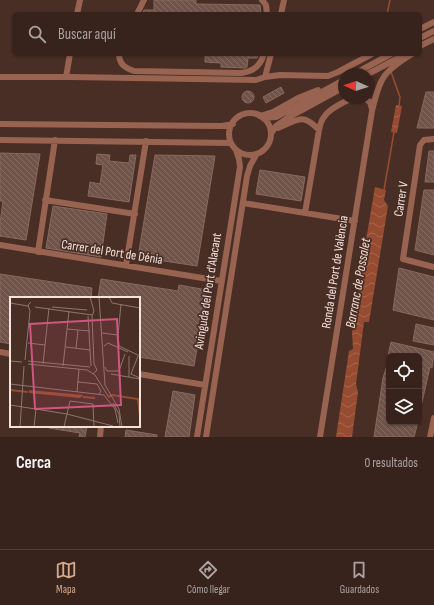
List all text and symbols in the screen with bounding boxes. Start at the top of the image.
search box [12,12,422,56]
icon: search [26,23,48,45]
text: Buscar aquí [58,25,116,44]
north arrow [338,68,374,104]
street label: Carrer V [390,180,412,218]
street label: Ronda del Port de València [318,214,352,330]
street label: Avinguda del Port d'Alacant [191,232,225,351]
street label: Carrer del Port de Dénia [60,236,164,268]
water label: Barranc de Possalet [342,236,374,329]
inset map [10,297,140,427]
map controls [386,353,422,425]
button: locate [386,353,422,389]
button: layers [386,389,422,425]
text: Cerca [16,453,51,473]
text: 0 resultados [364,455,418,471]
tab: Mapa [55,559,77,596]
tab: Cómo llegar [187,559,230,596]
tab: Guardados [340,559,379,596]

